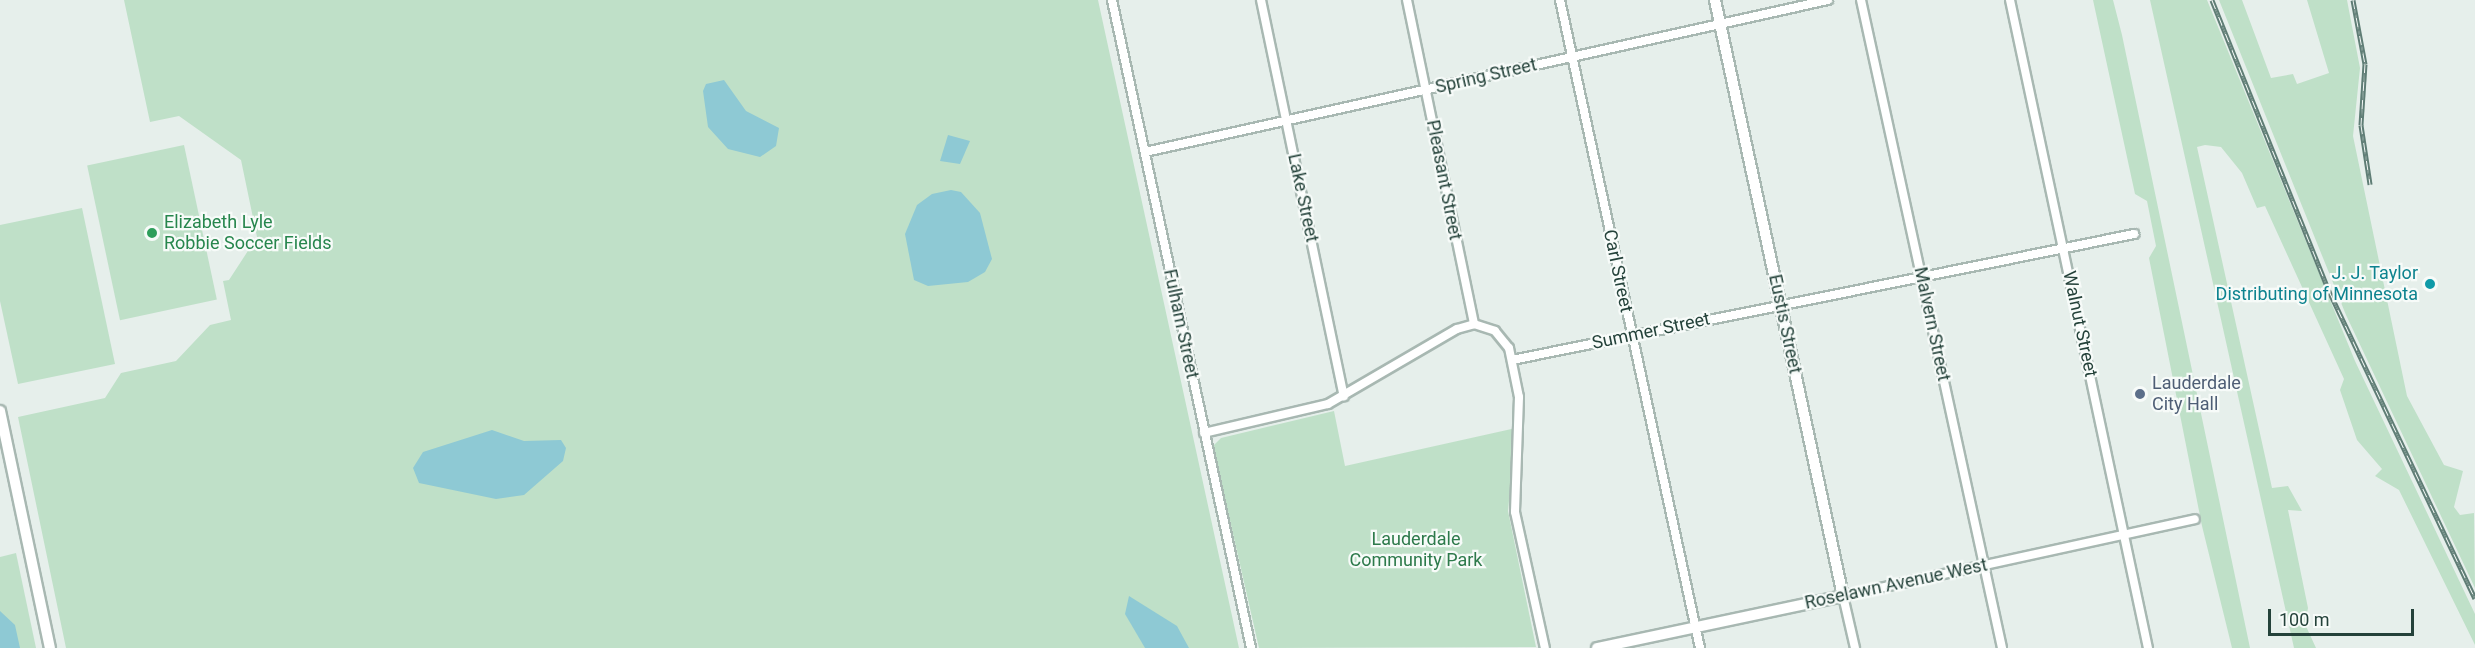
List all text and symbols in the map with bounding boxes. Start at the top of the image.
street label: Spring Street [1433,54,1539,98]
street label: Pleasant Street [1422,118,1466,242]
street label: Lake Street [1283,152,1323,244]
place label: Elizabeth Lyle Robbie Soccer Fields [164,212,332,254]
marker: Elizabeth Lyle Robbie Soccer Fields [145,226,159,240]
street label: Carl Street [1599,228,1637,314]
place label: J. J. Taylor Distributing of Minnesota [2216,263,2418,306]
street label: Malvern Street [1909,265,1955,383]
street label: Fulham Street [1159,267,1203,381]
street label: Walnut Street [2058,269,2102,379]
street label: Eustis Street [1764,272,1806,376]
marker: J. J. Taylor Distributing of Minnesota [2423,277,2437,291]
street label: Summer Street [1590,308,1712,354]
place label: Lauderdale City Hall [2152,373,2241,416]
marker: Lauderdale City Hall [2133,387,2147,401]
park label: Lauderdale Community Park [1350,529,1482,572]
street label: Roselawn Avenue West [1803,554,1989,614]
scale bar [2271,597,2416,635]
text: 100 m [2279,609,2330,630]

